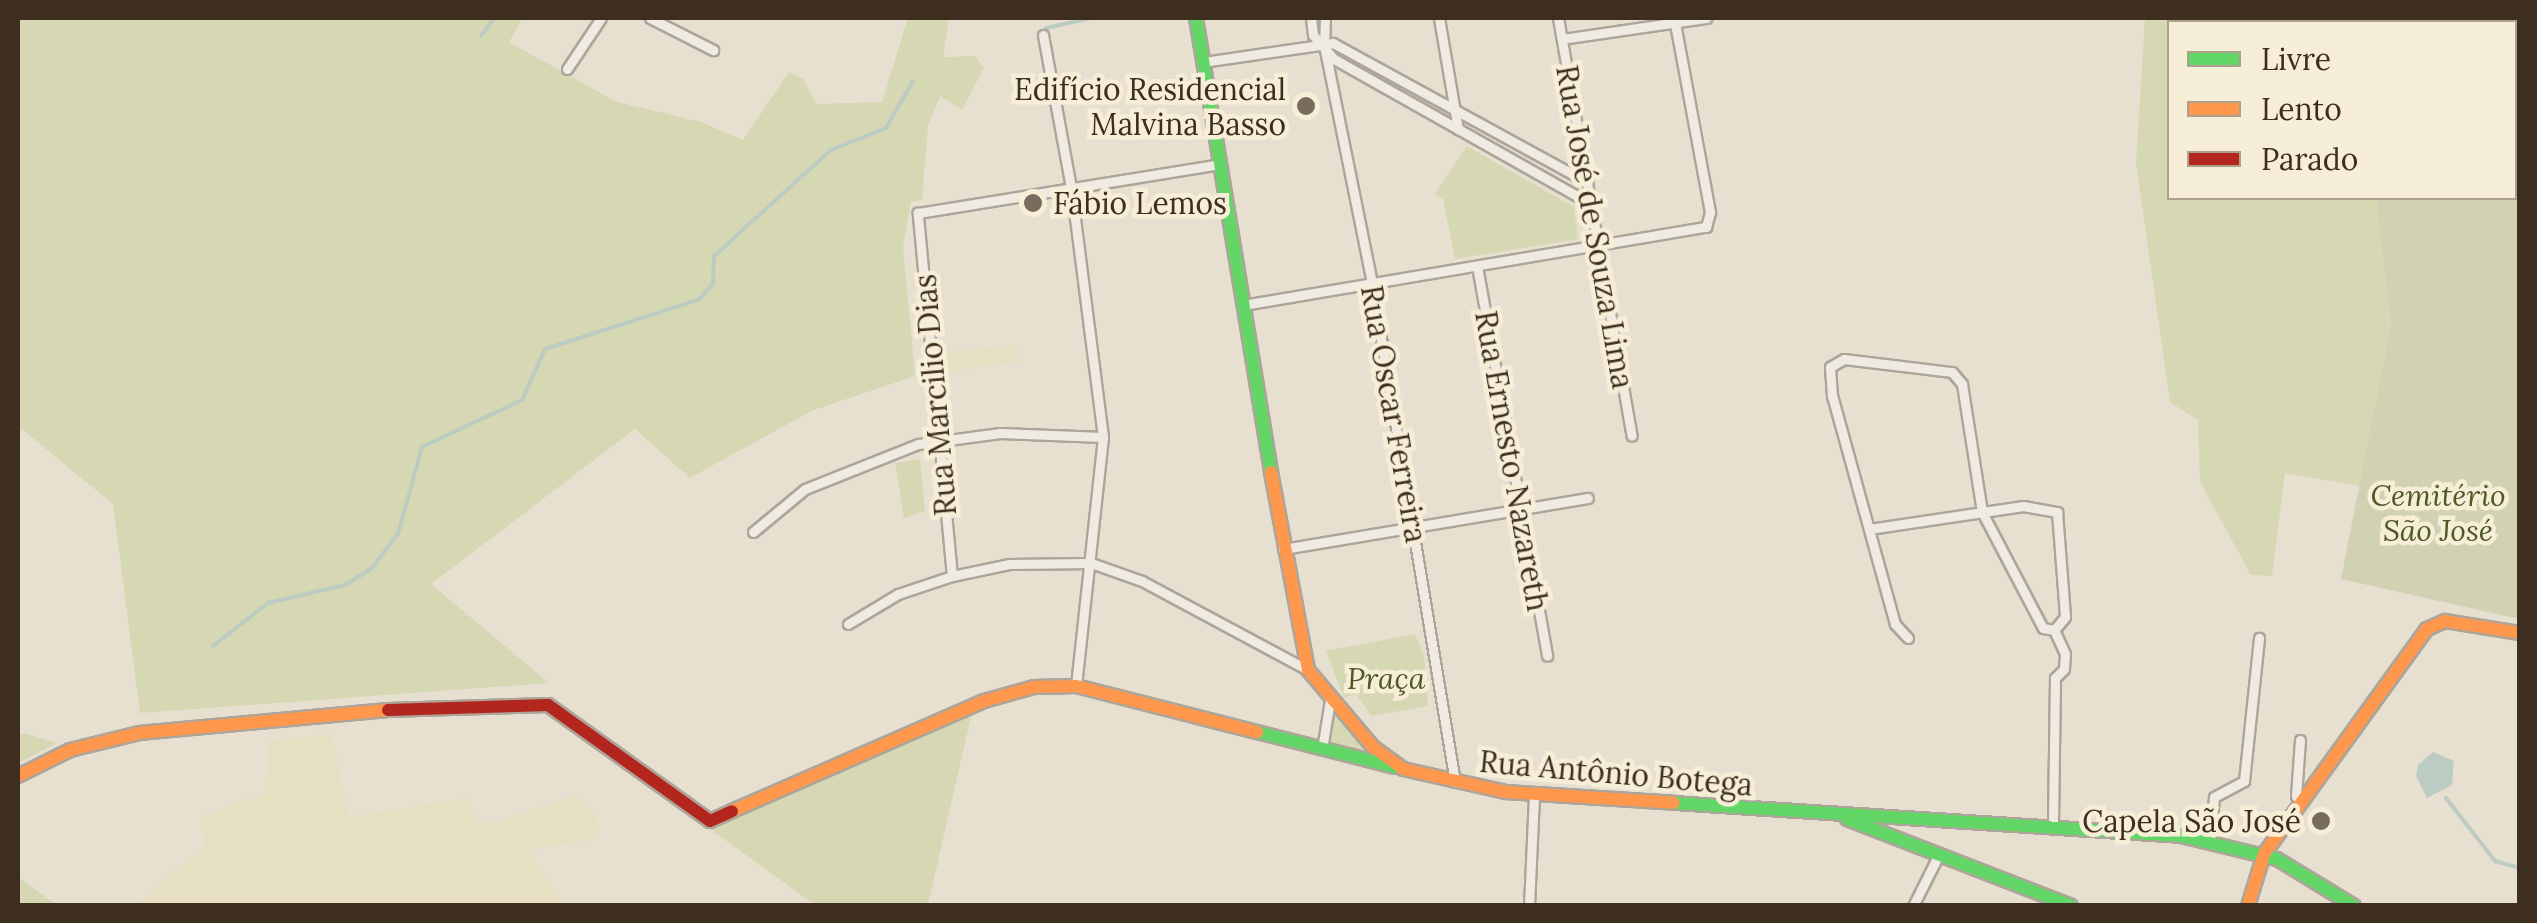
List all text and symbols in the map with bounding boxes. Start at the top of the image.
legend [2167,20,2517,200]
text: Livre [2261,40,2331,78]
street label: Rua José de Souza Lima [1549,62,1641,392]
place label: Edifício Residencial Malvina Basso [1014,71,1286,142]
text: Lento [2261,90,2342,128]
marker: Edifício Residencial Malvina Basso [1295,95,1317,117]
text: Parado [2261,140,2358,178]
place label: Fábio Lemos [1053,185,1227,221]
marker: Fábio Lemos [1022,192,1044,214]
street label: Rua Marcilio Dias [907,273,963,517]
street label: Rua Oscar Ferreira [1354,282,1434,546]
street label: Rua Ernesto Nazareth [1468,308,1556,614]
park label: Cemitério São José [2370,477,2506,548]
park label: Praça [1347,660,1425,696]
street label: Rua Antônio Botega [1478,743,1754,803]
place label: Capela São José [2082,803,2301,839]
marker: Capela São José [2310,810,2332,832]

